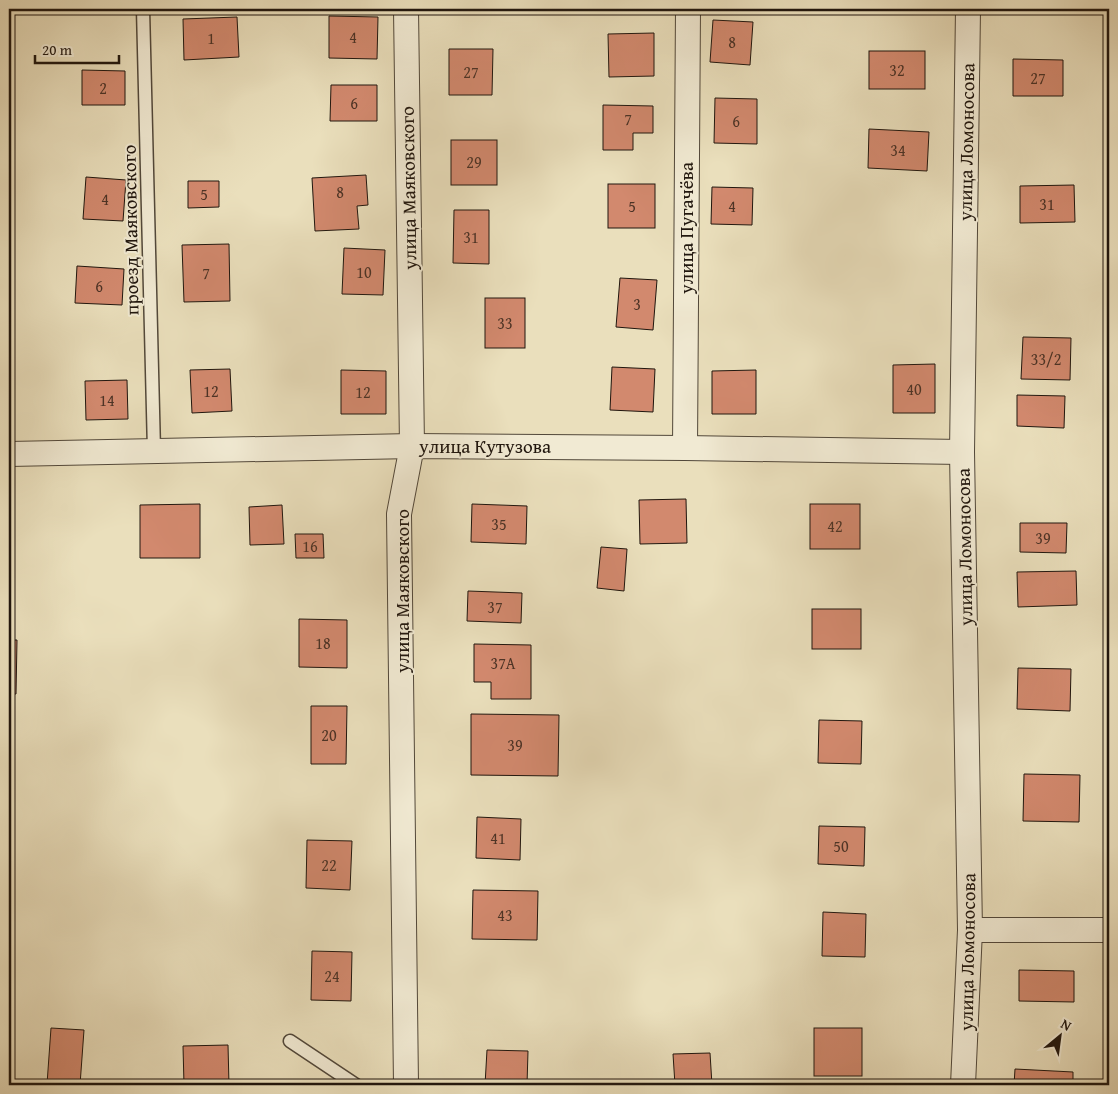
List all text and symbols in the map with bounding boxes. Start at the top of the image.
house number: 4 [349,25,357,49]
house number: 1 [207,26,215,50]
house number: 8 [728,30,736,54]
scale bar [35,32,119,64]
text: 20 m [42,39,73,60]
house number: 32 [889,58,905,82]
house number: 27 [463,60,479,84]
street label: улица Ломоносова [951,63,981,222]
house number: 27 [1030,66,1046,90]
house number: 2 [99,76,107,100]
house number: 6 [350,91,358,115]
street label: улица Маяковского [393,106,423,271]
house number: 7 [624,107,632,131]
house number: 6 [732,109,740,133]
house number: 34 [890,138,906,162]
street label: проезд Маяковского [115,144,145,316]
house number: 29 [466,150,482,174]
street label: улица Пугачёва [672,162,700,295]
house number: 8 [336,180,344,204]
house number: 5 [200,182,208,206]
house number: 4 [101,187,109,211]
house number: 31 [1039,192,1055,216]
house number: 5 [628,194,636,218]
house number: 4 [728,194,736,218]
house number: 31 [463,225,479,249]
house number: 10 [356,260,372,284]
house number: 7 [202,261,210,285]
house number: 6 [95,274,103,298]
house number: 3 [633,292,641,316]
house number: 33 [497,311,513,335]
house number: 33/2 [1031,347,1061,371]
house number: 40 [906,377,922,401]
house number: 12 [203,379,219,403]
house number: 12 [355,380,371,404]
house number: 14 [99,388,115,412]
street label: улица Кутузова [418,432,551,460]
street label: улица Ломоносова [949,468,979,627]
street label: улица Маяковского [388,509,416,674]
house number: 35 [491,512,507,536]
house number: 42 [827,514,843,538]
house number: 39 [1035,526,1051,550]
house number: 16 [302,534,318,558]
house number: 37 [487,595,503,619]
house number: 18 [315,631,331,655]
house number: 37А [490,651,516,675]
house number: 20 [321,723,337,747]
house number: 39 [507,733,523,757]
house number: 41 [490,826,506,850]
house number: 50 [833,834,849,858]
house number: 22 [321,853,337,877]
street label: улица Ломоносова [952,873,982,1032]
house number: 43 [497,903,513,927]
house number: 24 [324,964,340,988]
north arrow [1036,1012,1086,1062]
text: N [1057,1014,1076,1036]

